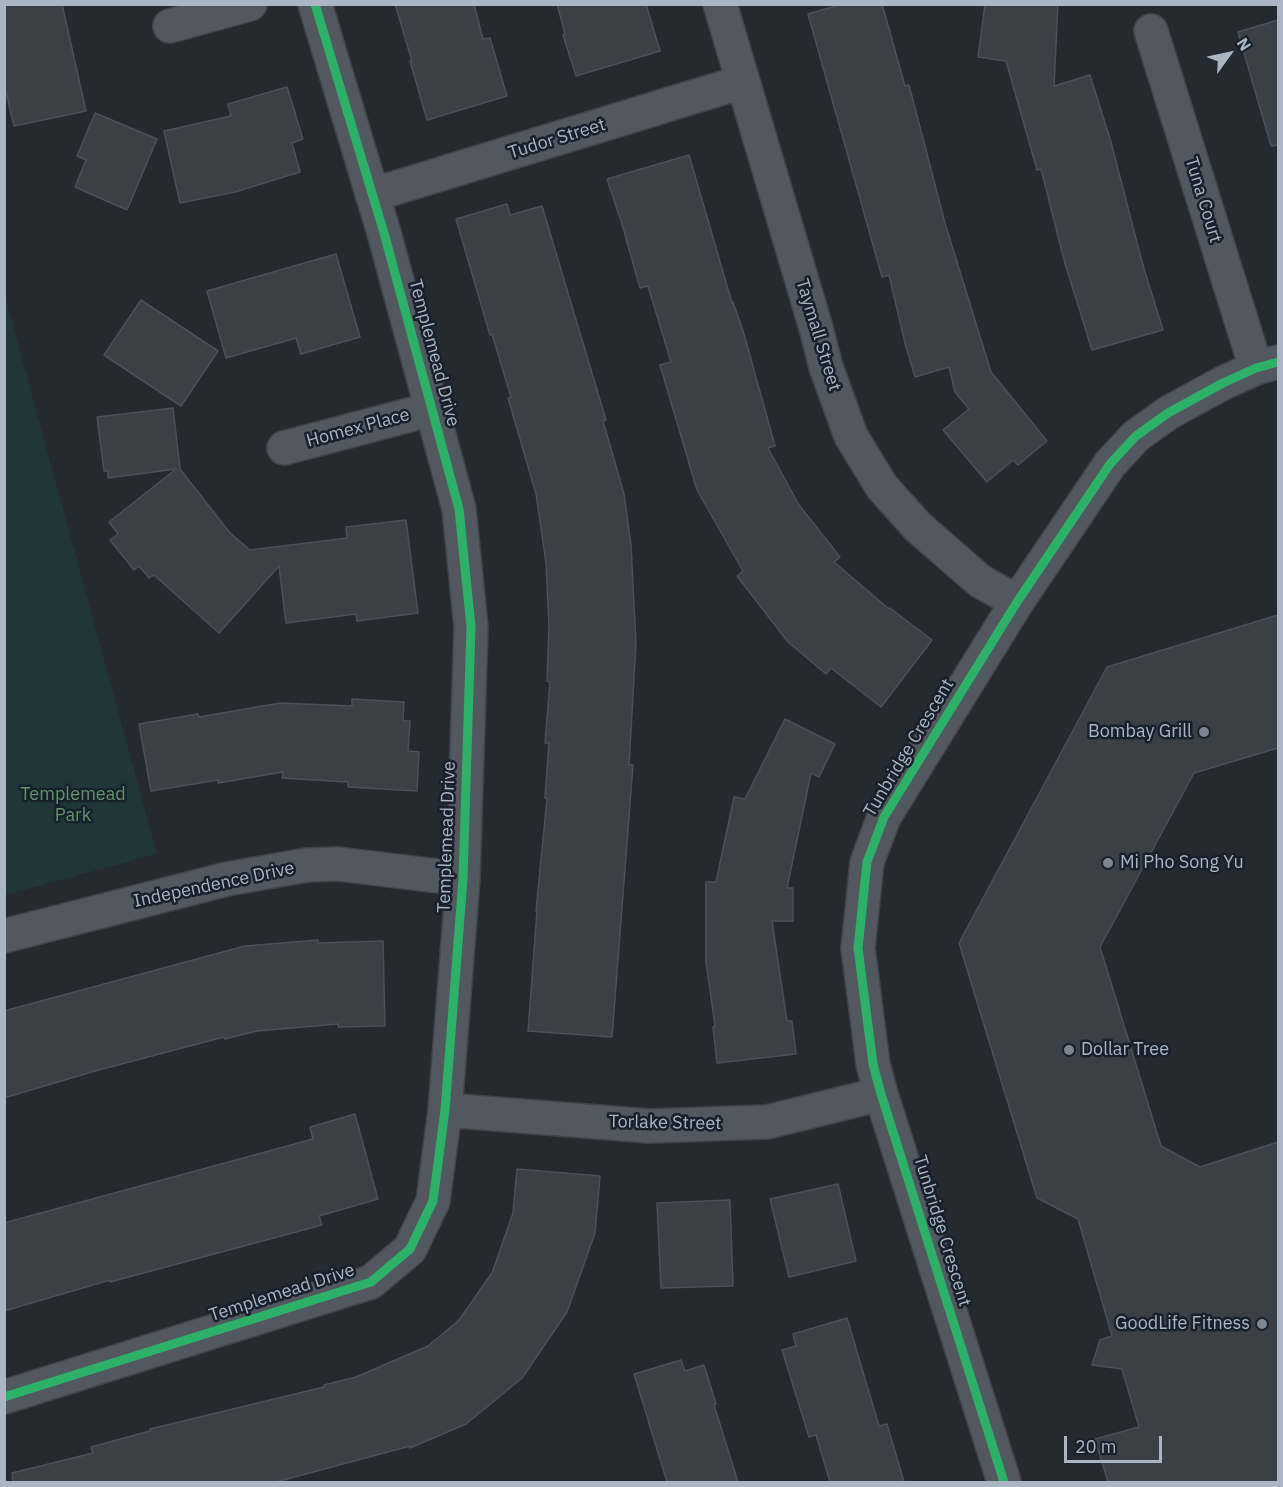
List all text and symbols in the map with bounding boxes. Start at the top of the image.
north arrow [1199,24,1259,84]
text: N [1233,34,1256,55]
street label: Tudor Street [506,114,608,164]
street label: Tuna Court [1180,155,1226,245]
street label: Taymall Street [791,276,845,394]
street label: Templemead Drive [404,277,464,429]
street label: Homex Place [304,404,412,452]
street label: Tunbridge Crescent [859,675,959,821]
place label: Bombay Grill [1088,721,1192,743]
marker: Bombay Grill [1197,725,1211,739]
street label: Templemead Drive [434,761,460,913]
park label: Templemead Park [20,784,126,826]
place label: Mi Pho Song Yu [1120,852,1244,874]
marker: Mi Pho Song Yu [1101,856,1115,870]
street label: Independence Drive [132,857,296,913]
place label: Dollar Tree [1081,1039,1169,1061]
marker: Dollar Tree [1062,1043,1076,1057]
street label: Torlake Street [608,1111,722,1135]
street label: Tunbridge Crescent [909,1153,975,1309]
street label: Templemead Drive [207,1259,357,1327]
place label: GoodLife Fitness [1115,1313,1250,1335]
marker: GoodLife Fitness [1255,1317,1269,1331]
scale bar [1067,1424,1164,1462]
text: 20 m [1075,1435,1117,1458]

